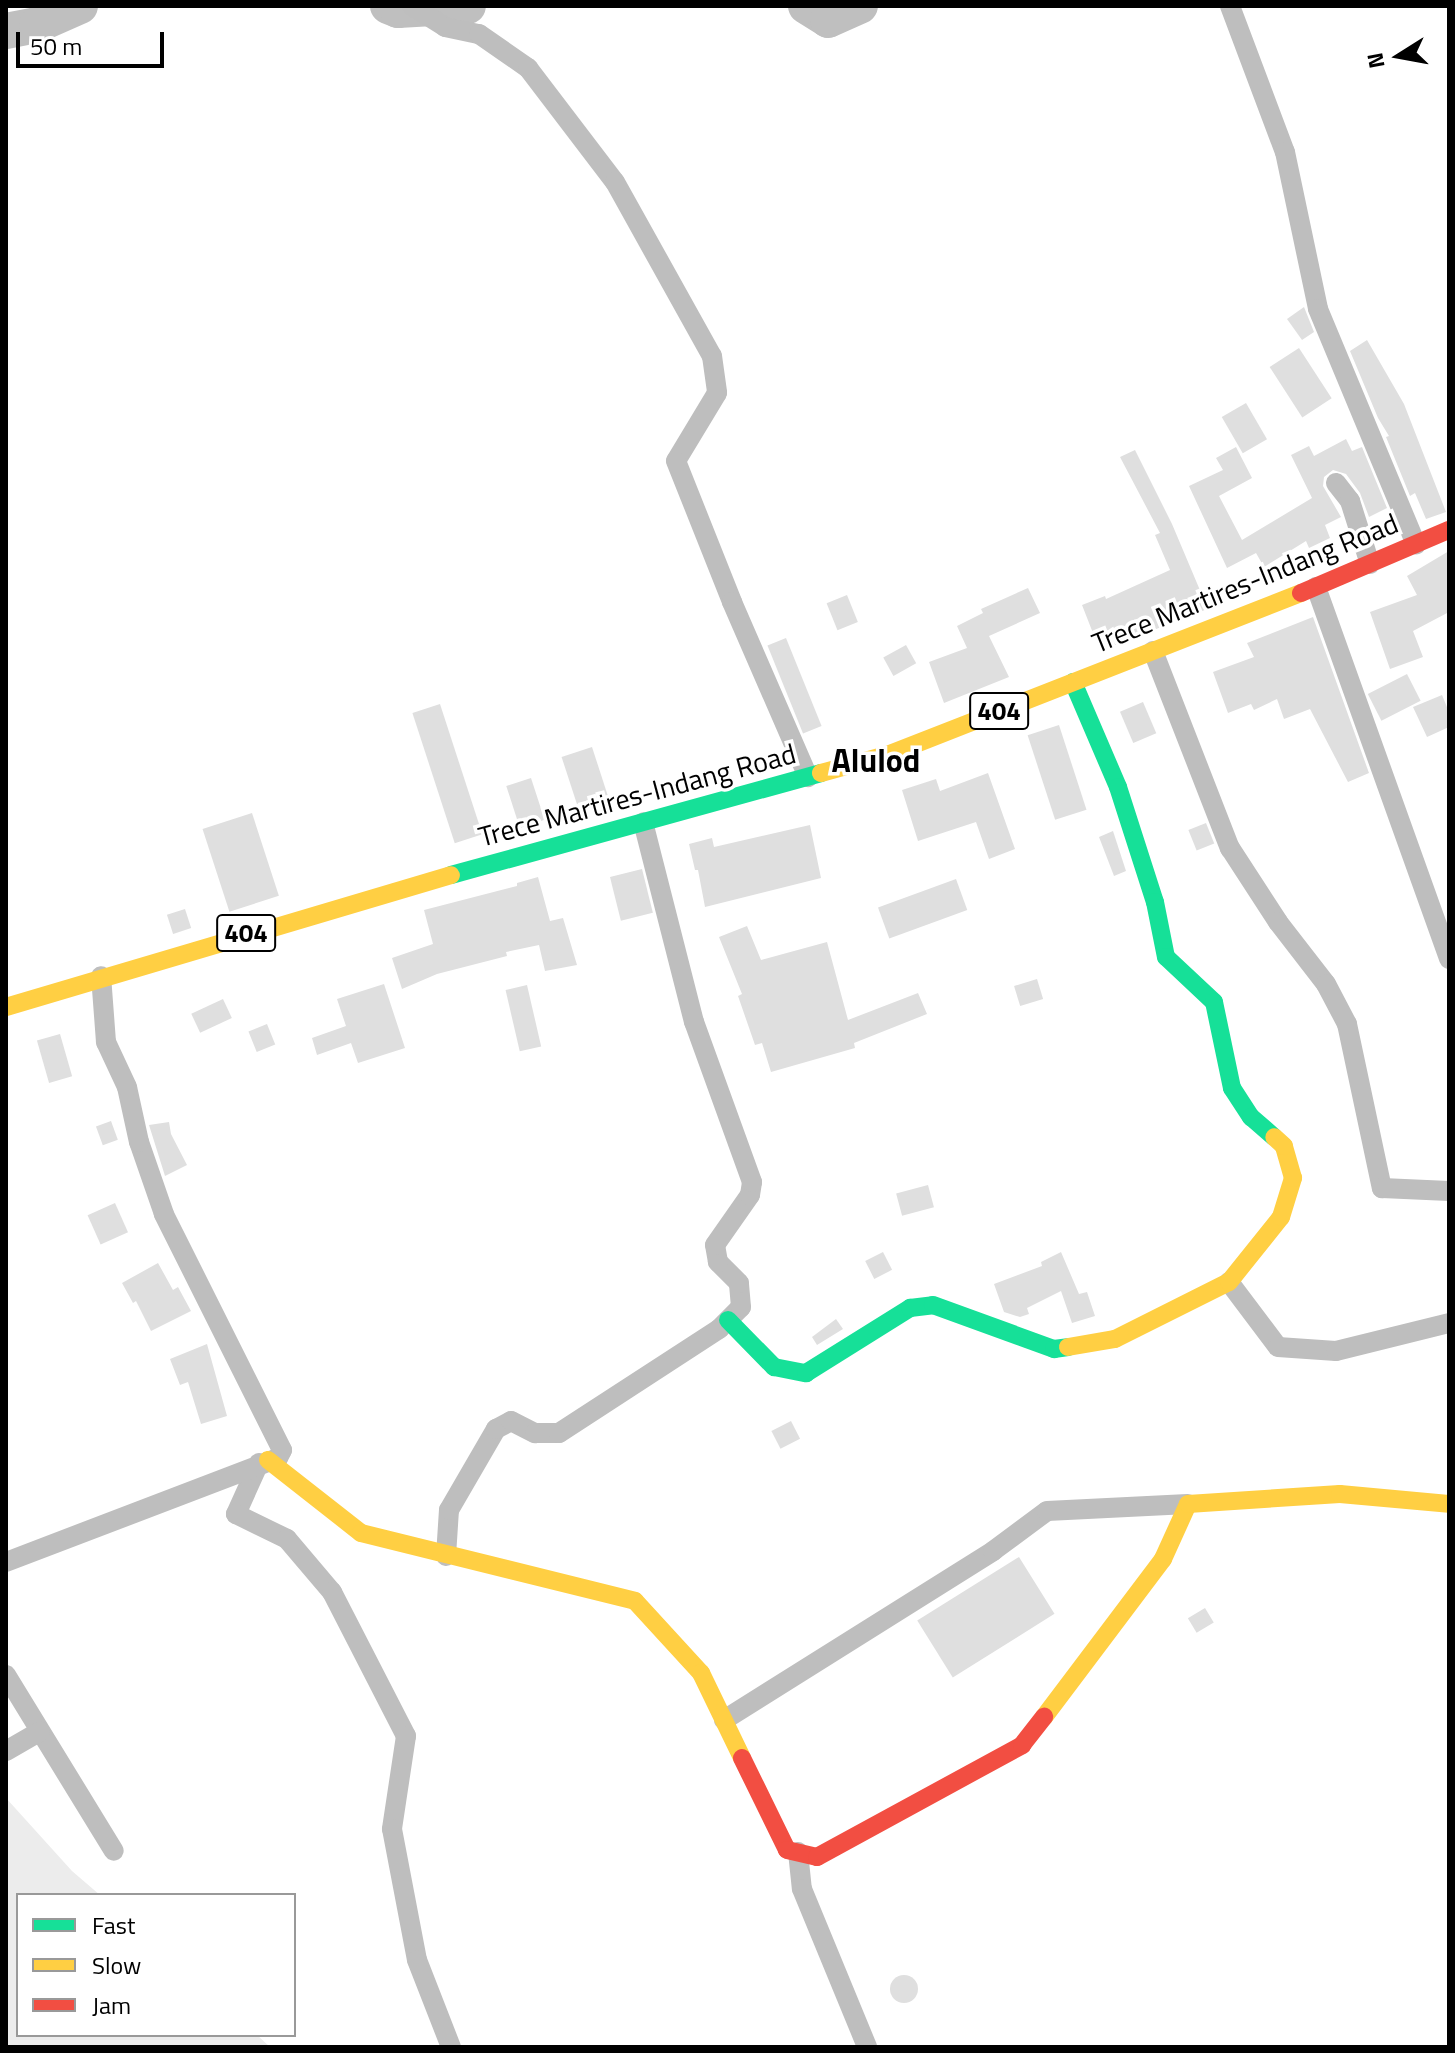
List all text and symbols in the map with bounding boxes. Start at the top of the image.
scale bar [20,16,168,66]
north arrow [1359,16,1439,96]
text: 50 m [30,28,82,64]
text: N [1357,50,1394,71]
street label: Trece Martires-Indang Road [1087,506,1403,660]
road number: 404 [969,689,1029,733]
street label: Trece Martires-Indang Road [475,736,799,854]
district label: Alulod [832,741,920,779]
road number: 404 [216,911,276,955]
legend [16,1893,296,2037]
text: Fast [92,1907,135,1943]
text: Slow [92,1947,141,1983]
text: Jam [92,1987,131,2023]

